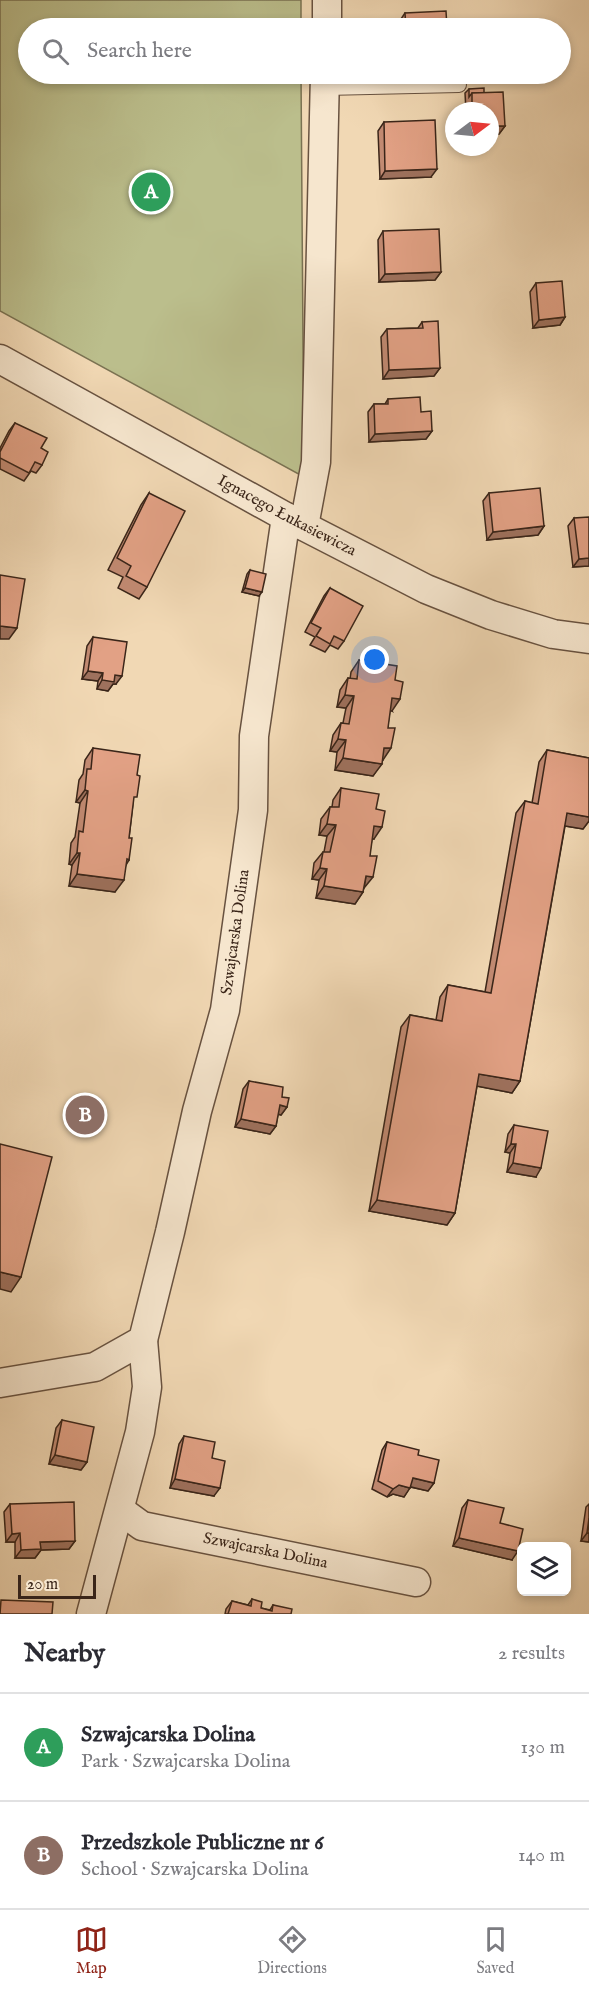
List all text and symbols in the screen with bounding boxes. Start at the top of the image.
search box [18,18,571,84]
icon: search [39,35,72,68]
text: Search here [87,37,192,65]
north arrow [445,102,499,156]
pin: A [132,170,170,214]
street label: Ignacego Łukasiewicza [214,471,359,561]
your location [360,645,389,674]
street label: Szwajcarska Dolina [217,868,255,996]
pin: B [66,1092,104,1138]
street label: Szwajcarska Dolina [201,1529,329,1574]
map controls [517,1542,571,1596]
button: layers [517,1542,571,1596]
scale bar [18,1572,96,1600]
text: 20 m [27,1575,58,1595]
text: Nearby [24,1637,105,1670]
text: 2 results [498,1641,565,1666]
text: Szwajcarska Dolina [81,1721,255,1749]
text: A [37,1735,50,1760]
text: 130 m [520,1735,565,1760]
text: Park · Szwajcarska Dolina [81,1749,290,1774]
text: Przedszkole Publiczne nr 6 [81,1829,324,1857]
text: B [37,1843,50,1868]
text: 140 m [518,1843,565,1868]
text: School · Szwajcarska Dolina [81,1857,309,1882]
tab: Map [75,1923,108,1979]
tab: Directions [257,1923,327,1979]
tab: Saved [476,1923,514,1979]

